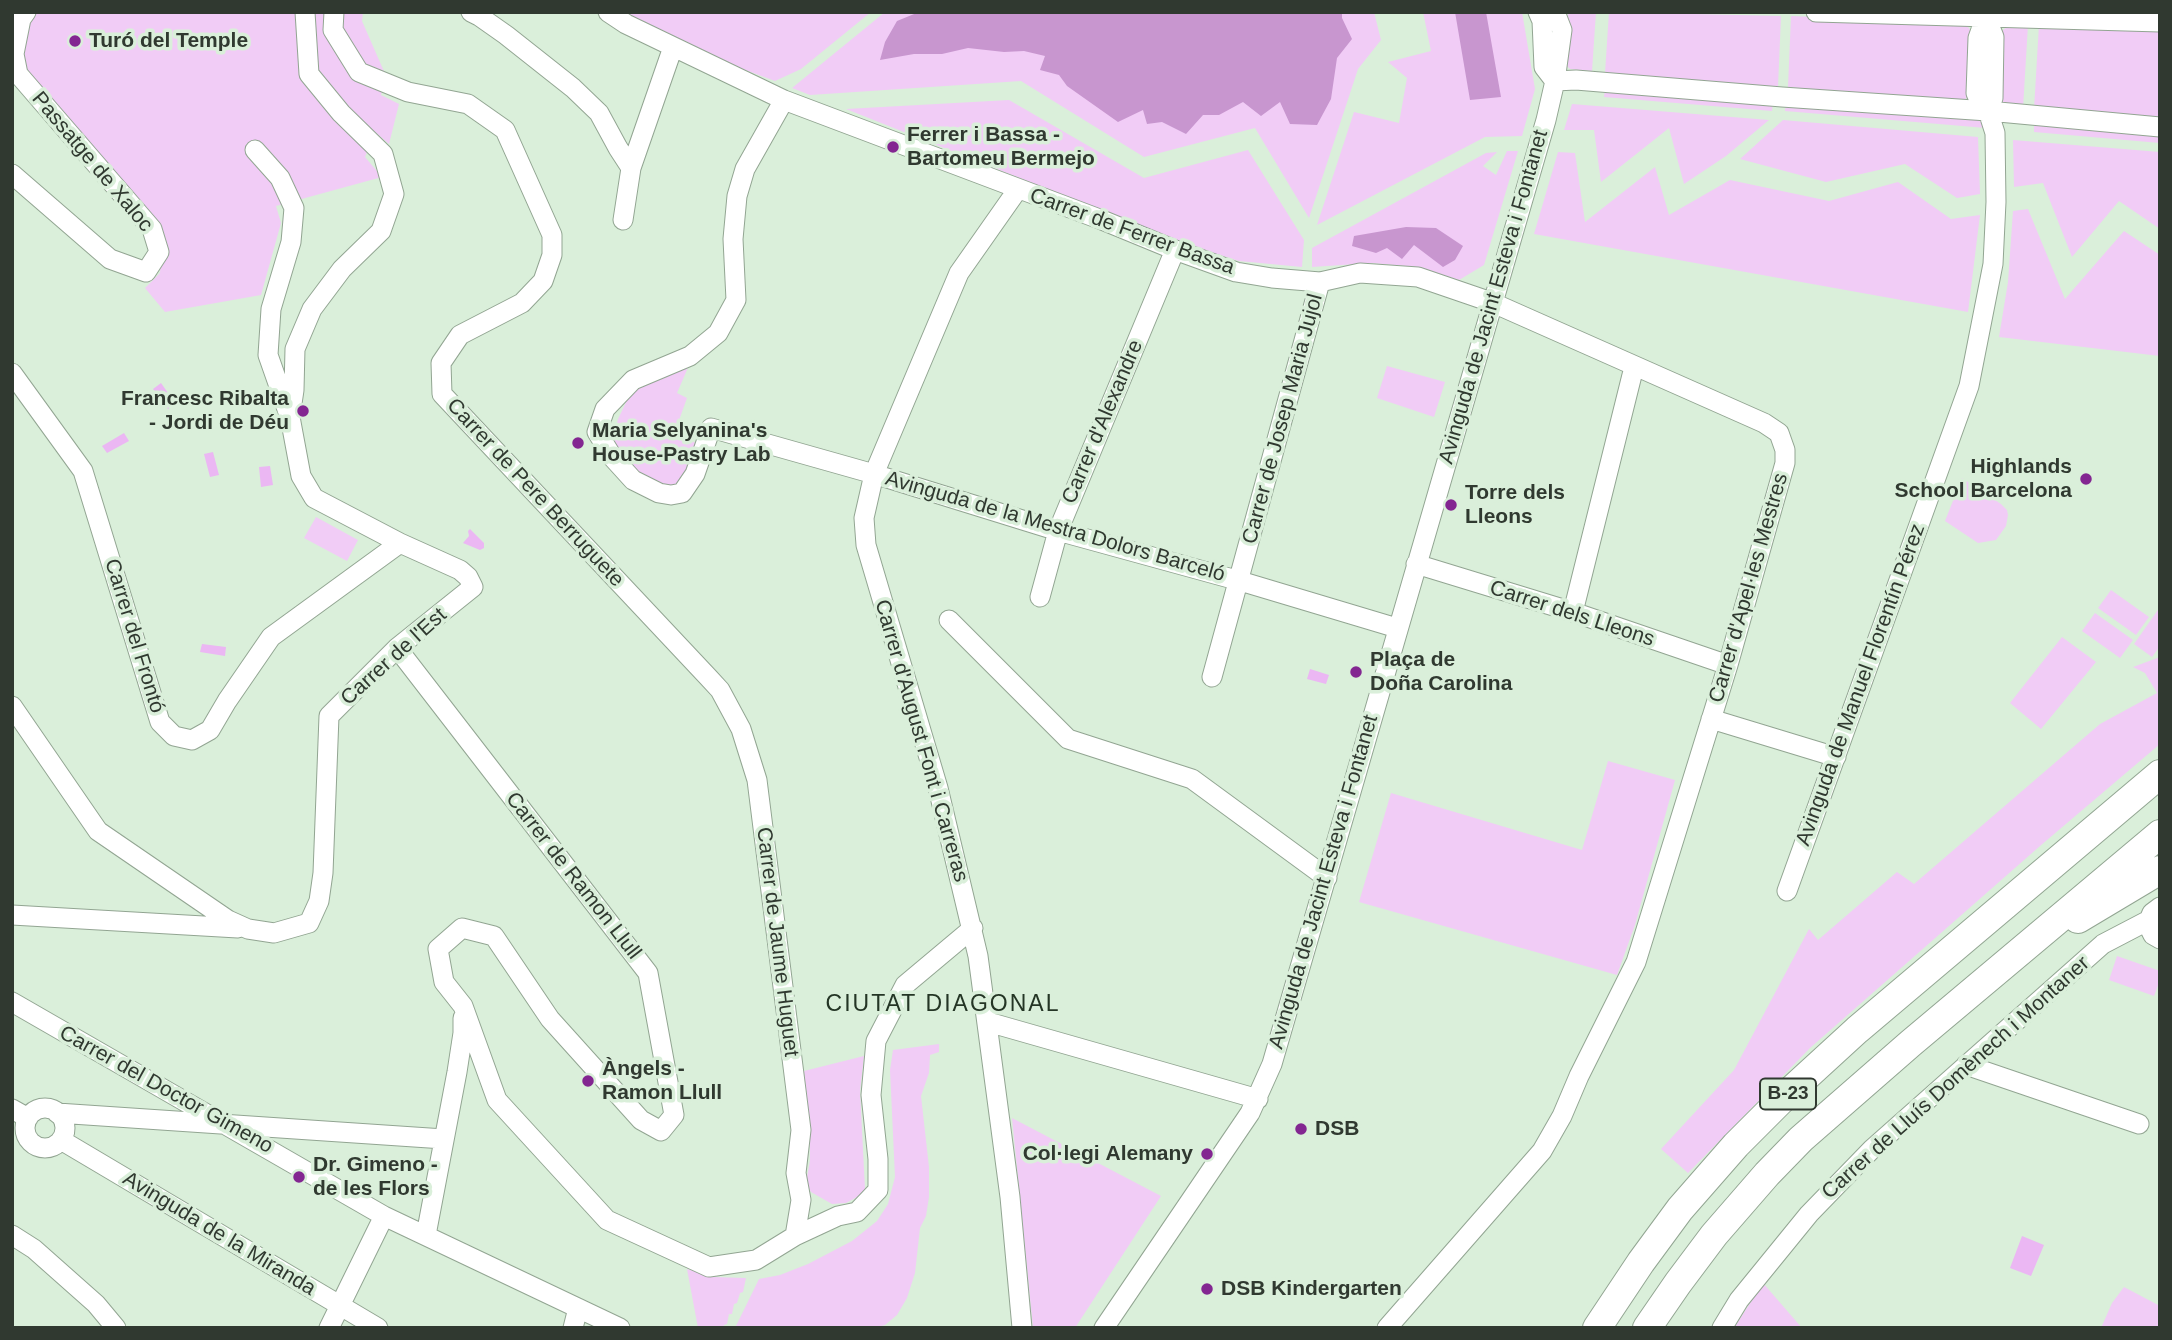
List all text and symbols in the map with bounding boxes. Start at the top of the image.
place label: Turó del Temple [89,28,248,54]
marker: Turó del Temple [67,33,83,49]
street label: Passatge de Xaloc [26,87,158,237]
place label: Ferrer i Bassa - Bartomeu Bermejo [907,122,1095,172]
street label: Avinguda de Jacint Esteva i Fontanet [1434,127,1554,467]
marker: Ferrer i Bassa - Bartomeu Bermejo [885,139,901,155]
street label: Carrer de Ferrer Bassa [1026,183,1238,281]
street label: Carrer de Josep Maria Jujol [1237,291,1329,547]
street label: Carrer d'Alexandre [1057,336,1149,508]
place label: Francesc Ribalta - Jordi de Déu [121,386,289,436]
street label: Carrer de Pere Berruguete [441,393,629,593]
marker: Francesc Ribalta - Jordi de Déu [295,403,311,419]
place label: Maria Selyanina's House-Pastry Lab [592,418,771,468]
marker: Maria Selyanina's House-Pastry Lab [570,435,586,451]
place label: Highlands School Barcelona [1895,454,2072,504]
street label: Avinguda de la Mestra Dolors Barceló [882,466,1228,588]
street label: Carrer d'Apel·les Mestres [1704,470,1794,706]
marker: Highlands School Barcelona [2078,471,2094,487]
place label: Torre dels Lleons [1465,480,1565,530]
marker: Torre dels Lleons [1443,497,1459,513]
street label: Avinguda de Manuel Florentín Pérez [1791,521,1931,849]
street label: Carrer del Frontó [99,556,169,716]
street label: Carrer dels Lleons [1487,576,1657,652]
street label: Carrer d'August Font i Carreras [869,597,973,885]
street label: Carrer de l'Est [336,603,452,711]
place label: Plaça de Doña Carolina [1370,647,1512,697]
marker: Plaça de Doña Carolina [1348,664,1364,680]
street label: Avinguda de Jacint Esteva i Fontanet [1264,712,1384,1052]
street label: Carrer de Ramon Llull [500,787,646,965]
street label: Carrer de Jaume Huguet [750,826,804,1058]
street label: Carrer de Lluís Domènech i Montaner [1817,951,2095,1205]
district label: CIUTAT DIAGONAL [827,991,1059,1019]
street label: Carrer del Doctor Gimeno [55,1021,277,1159]
place label: Àngels - Ramon Llull [602,1056,722,1106]
marker: Àngels - Ramon Llull [580,1073,596,1089]
road number: B-23 [1760,1078,1816,1110]
place label: DSB [1315,1116,1359,1142]
marker: DSB [1293,1121,1309,1137]
place label: Col·legi Alemany [1023,1141,1193,1167]
marker: Col·legi Alemany [1199,1146,1215,1162]
place label: Dr. Gimeno - de les Flors [313,1152,438,1202]
street label: Avinguda de la Miranda [118,1166,320,1302]
marker: Dr. Gimeno - de les Flors [291,1169,307,1185]
place label: DSB Kindergarten [1221,1276,1402,1302]
marker: DSB Kindergarten [1199,1281,1215,1297]

